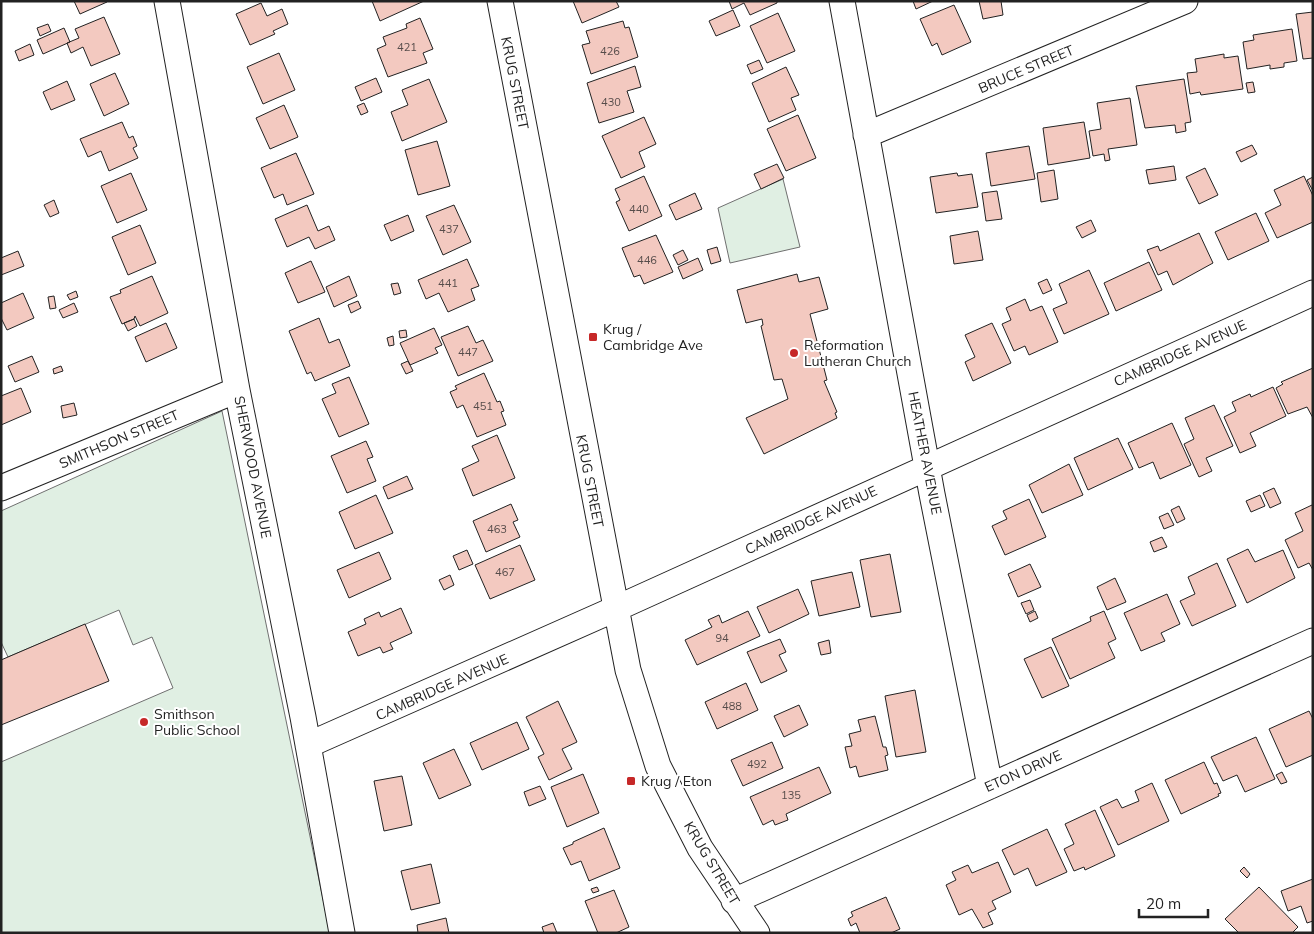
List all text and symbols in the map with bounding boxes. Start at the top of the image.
street label: KRUG STREET [497,35,533,131]
house number: 421 [397,40,417,54]
street label: BRUCE STREET [975,41,1077,97]
house number: 426 [600,44,620,58]
house number: 430 [601,95,621,109]
house number: 440 [629,202,649,216]
house number: 437 [439,222,459,236]
house number: 446 [637,253,657,267]
house number: 441 [438,276,458,290]
street label: CAMBRIDGE AVENUE [1111,316,1249,390]
place label: Krug / Cambridge Ave [603,320,703,354]
marker: Krug / Cambridge Ave [587,331,599,343]
place label: Reformation Lutheran Church [804,336,912,370]
house number: 447 [458,345,478,359]
marker: Reformation Lutheran Church [788,347,800,359]
street label: HEATHER AVENUE [904,390,946,516]
street label: SHERWOOD AVENUE [230,394,276,540]
house number: 451 [473,399,493,413]
street label: SMITHSON STREET [56,405,182,472]
street label: KRUG STREET [572,433,608,529]
street label: CAMBRIDGE AVENUE [742,482,880,558]
house number: 463 [487,522,507,536]
house number: 467 [495,565,515,579]
house number: 94 [715,631,729,645]
street label: CAMBRIDGE AVENUE [373,650,511,724]
house number: 488 [722,699,742,713]
place label: Smithson Public School [154,705,240,739]
marker: Smithson Public School [138,716,150,728]
street label: ETON DRIVE [982,746,1064,796]
house number: 492 [747,757,767,771]
place label: Krug / Eton [641,772,712,790]
marker: Krug / Eton [625,775,637,787]
house number: 135 [781,788,801,802]
street label: KRUG STREET [680,818,744,908]
scale bar [1139,886,1208,918]
text: 20 m [1146,894,1181,913]

